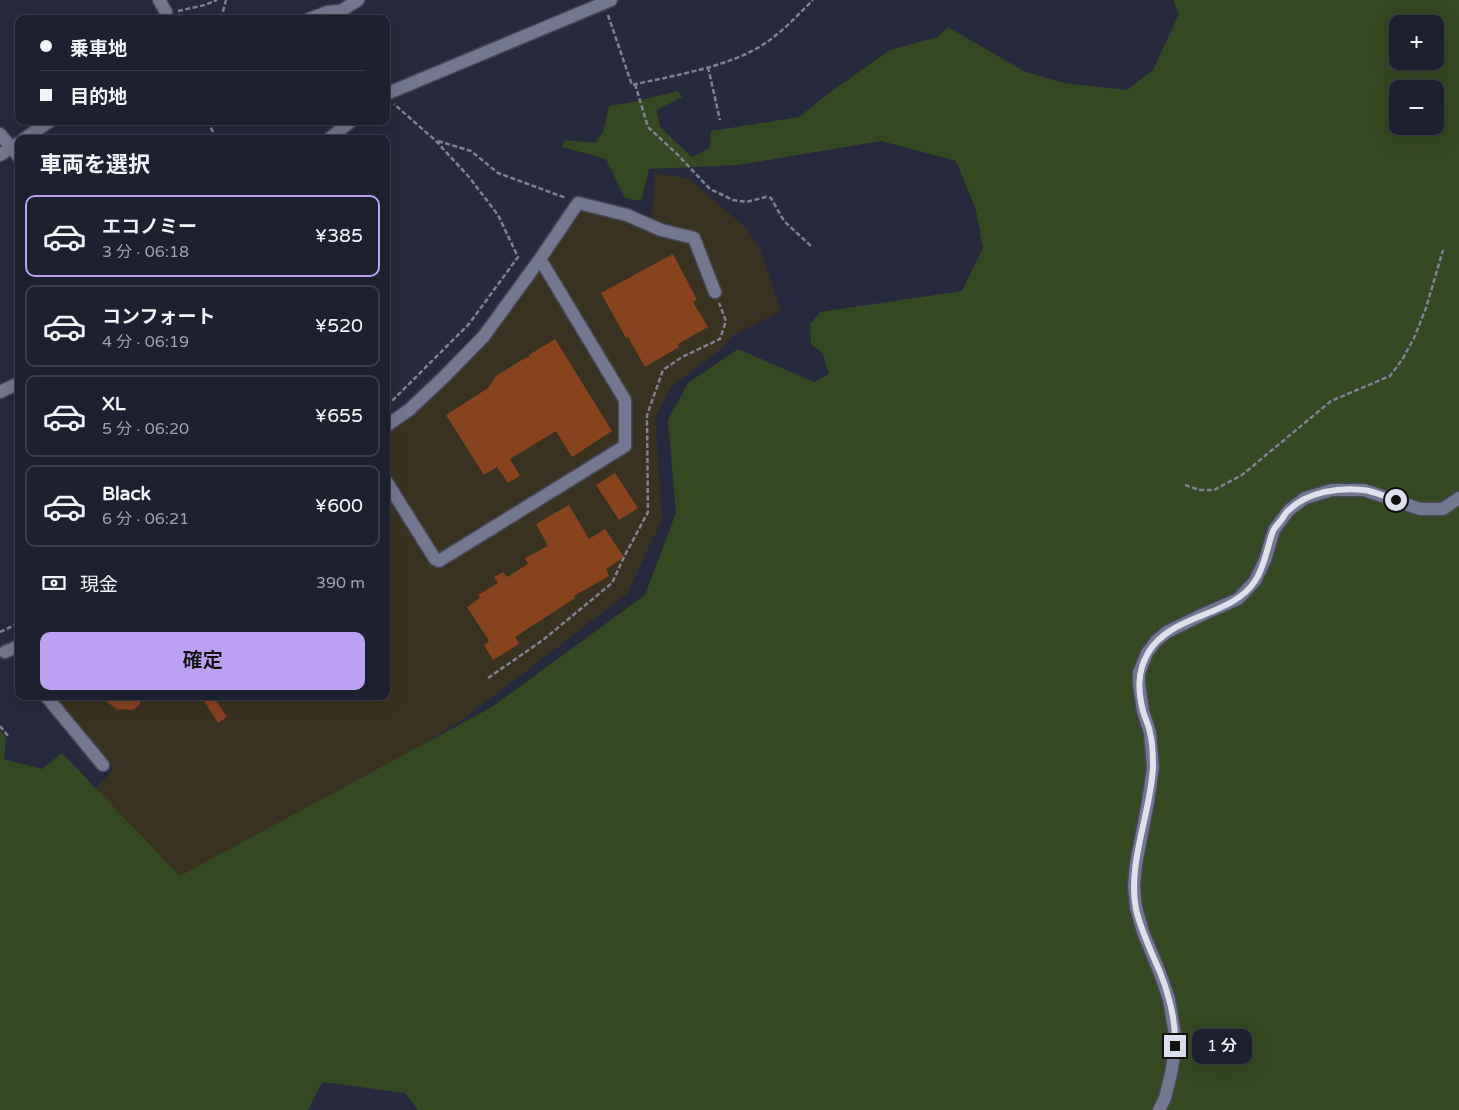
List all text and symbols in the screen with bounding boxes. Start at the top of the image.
map controls [1389,15,1444,135]
button: + [1389,15,1444,70]
text: 乗車地 [70,38,127,60]
button: − [1389,80,1444,135]
text: 目的地 [70,86,127,108]
text: 車両を選択 [40,152,150,178]
icon: car [42,214,87,259]
text: エコノミー [102,216,197,238]
text: ¥385 [315,225,363,247]
text: 3 分 · 06:18 [102,242,189,262]
icon: car [42,304,87,349]
text: コンフォート [102,306,215,328]
text: ¥520 [315,315,363,337]
text: 4 分 · 06:19 [102,332,189,352]
text: XL [102,393,126,415]
icon: car [42,394,87,439]
text: ¥655 [315,405,363,427]
text: 5 分 · 06:20 [102,419,189,439]
text: Black [102,483,151,505]
icon: car [42,484,87,529]
route start [1385,489,1407,511]
text: ¥600 [315,495,363,517]
text: 6 分 · 06:21 [102,509,189,529]
icon: cash [40,569,68,597]
text: 390 m [316,573,365,593]
text: 現金 [80,574,118,596]
button: 確定 [40,632,365,690]
callout: 1 分 [1192,1028,1252,1064]
route end [1164,1035,1186,1057]
text: 1 分 [1207,1036,1237,1056]

